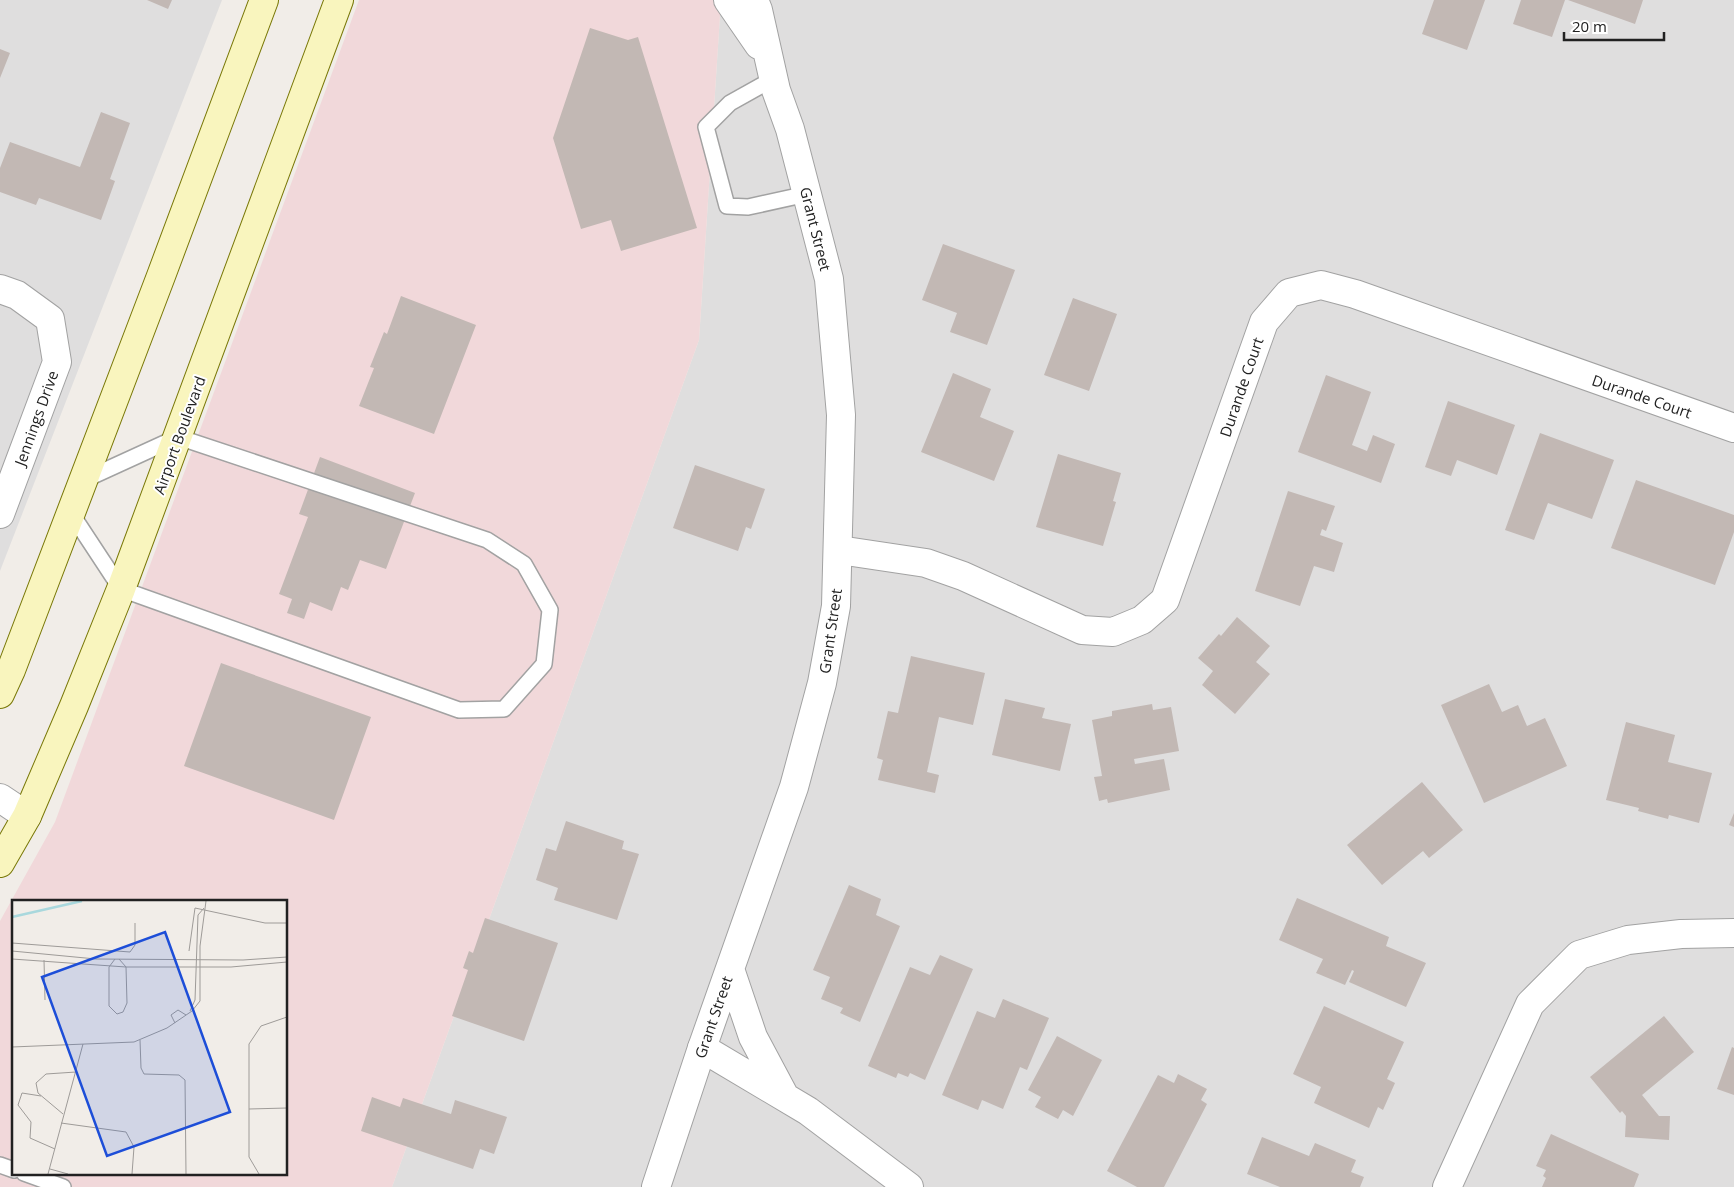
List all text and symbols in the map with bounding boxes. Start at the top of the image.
scale bar [1564,10,1664,42]
text: 20 m [1572,16,1607,36]
street label: Grant Street [796,185,836,273]
street label: Durande Court [1215,334,1267,440]
street label: Jennings Drive [9,368,62,470]
street label: Durande Court [1589,370,1695,422]
street label: Airport Boulevard [148,373,210,497]
street label: Grant Street [814,587,846,675]
inset map [12,900,288,1174]
street label: Grant Street [690,973,736,1061]

